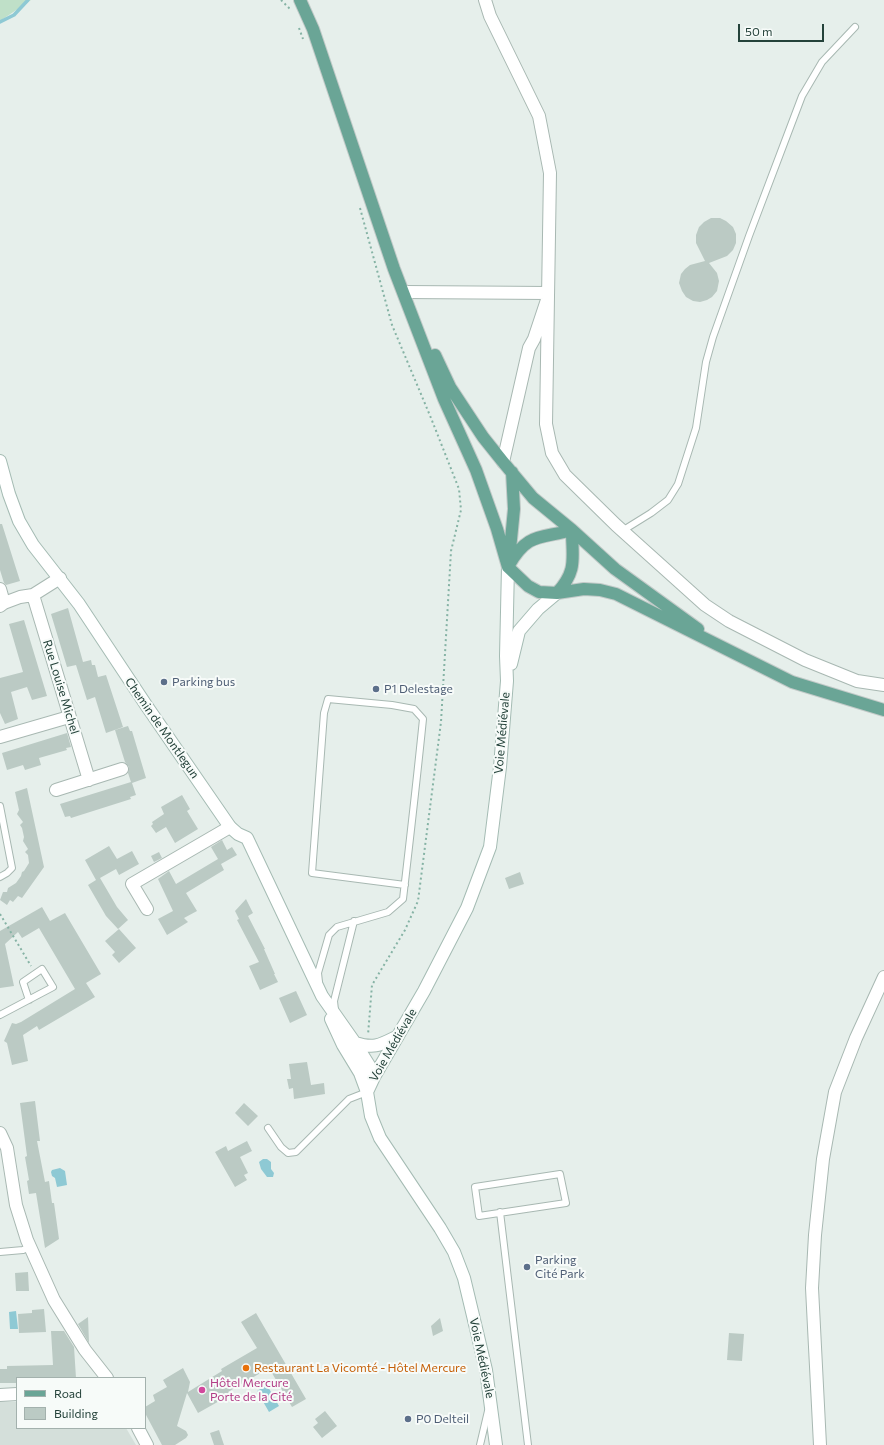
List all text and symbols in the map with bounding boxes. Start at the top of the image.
scale bar [740,16,826,42]
text: 50 m [745,24,773,38]
street label: Rue Louise Michel [40,638,82,736]
street label: Chemin de Montlegun [122,675,202,781]
place label: Parking bus [172,675,235,689]
marker: Parking bus [159,677,169,687]
place label: P1 Delestage [384,682,453,696]
marker: P1 Delestage [371,684,381,694]
street label: Voie Médiévale [491,692,513,774]
street label: Voie Médiévale [366,1006,420,1084]
place label: Parking Cité Park [535,1253,585,1281]
marker: Parking Cité Park [522,1262,532,1272]
street label: Voie Médiévale [466,1316,498,1400]
place label: Restaurant La Vicomté - Hôtel Mercure [254,1361,466,1375]
marker: Restaurant La Vicomté - Hôtel Mercure [241,1363,251,1373]
place label: Hôtel Mercure Porte de la Cité [210,1376,292,1404]
legend [16,1377,146,1429]
marker: Hôtel Mercure Porte de la Cité [197,1385,207,1395]
text: Road [54,1386,82,1400]
text: Building [54,1406,98,1420]
place label: P0 Delteil [416,1412,469,1426]
marker: P0 Delteil [403,1414,413,1424]

